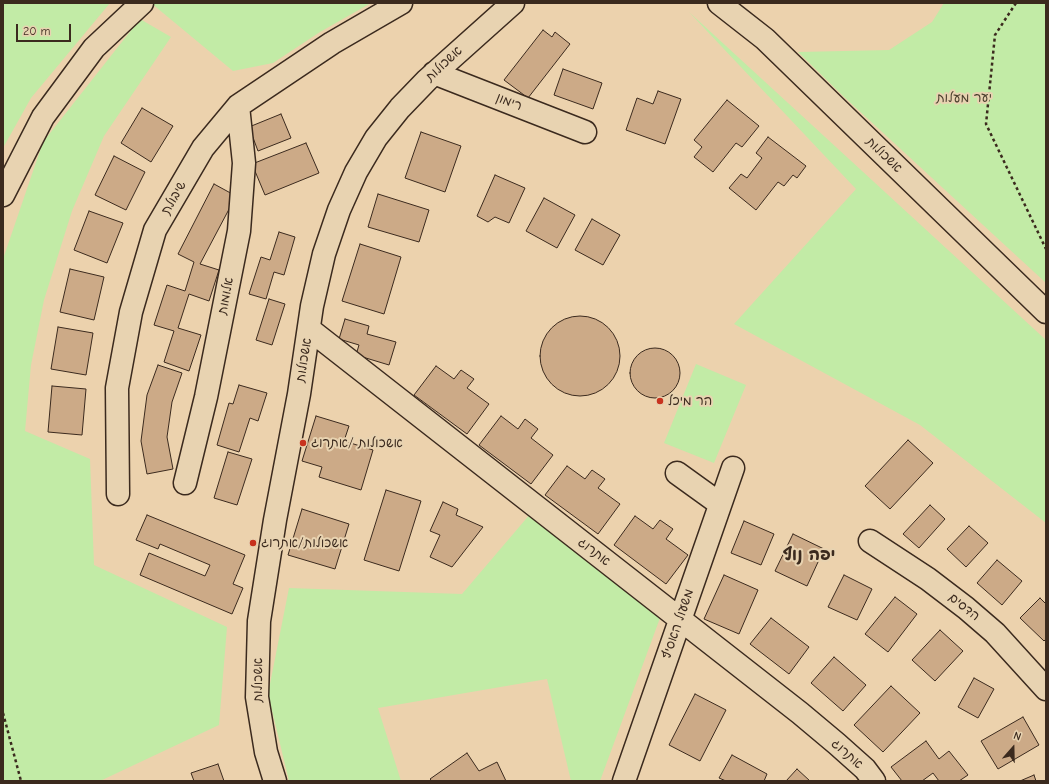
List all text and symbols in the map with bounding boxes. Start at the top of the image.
scale bar [18,16,73,42]
text: 20 m [23,24,51,38]
street label: אשכולות [422,43,466,85]
street label: רימון [494,90,524,114]
park label: יער מעלות [936,90,992,106]
street label: אשכולות [863,134,905,176]
street label: שיבולת [158,178,190,218]
street label: אלומות [215,276,237,316]
street label: אשכולות [293,337,315,383]
place label: הר מיכל [668,393,712,409]
marker: הר מיכל [655,396,665,406]
place label: אשכולות /אתרוג [311,435,403,451]
marker: אשכולות /אתרוג [298,438,308,448]
street label: אתרוג [575,534,613,570]
place label: אשכולות/אתרוג [261,535,348,551]
marker: אשכולות/אתרוג [248,538,258,548]
district label: יפה נוף [783,545,835,565]
street label: משעול האסיף [659,587,697,661]
street label: הדסים [945,590,983,624]
street label: אשכולות [250,658,266,702]
north arrow [993,728,1033,768]
text: N [1012,729,1023,744]
street label: אתרוג [828,736,866,772]

